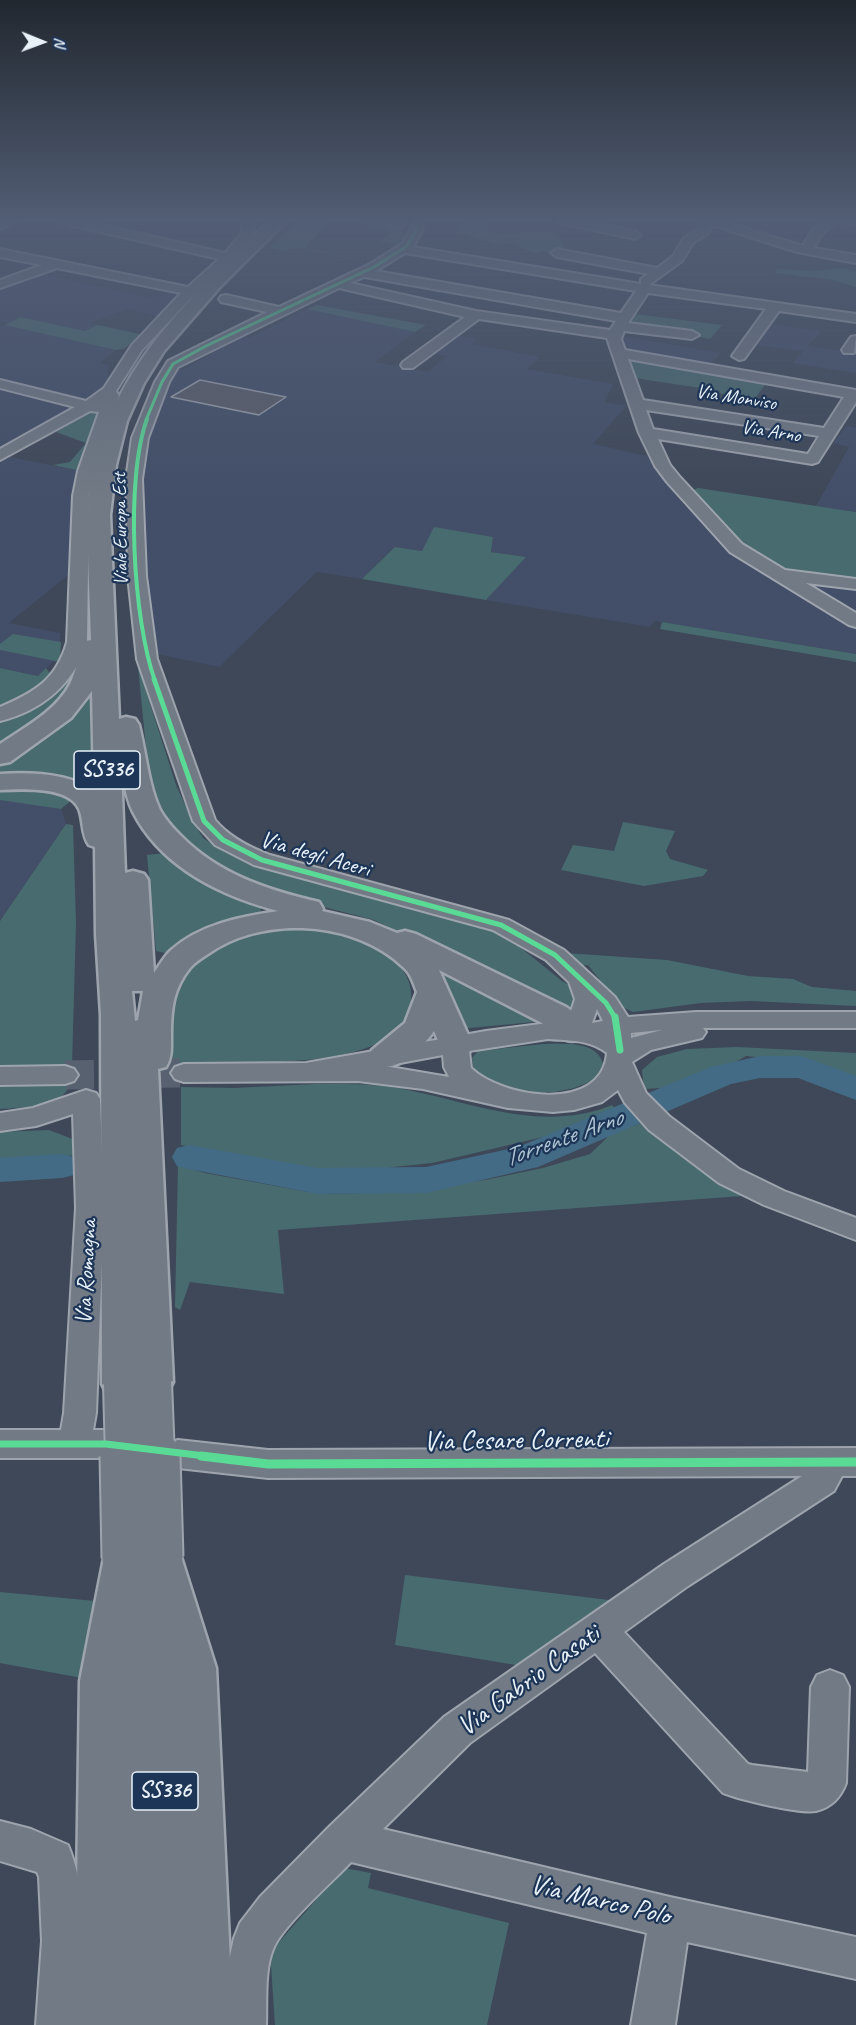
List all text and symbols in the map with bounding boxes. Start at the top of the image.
north arrow [12,12,72,72]
text: N [50,37,70,47]
street label: Via Monviso [694,380,778,416]
street label: Via Arno [740,415,802,449]
street label: Viale Europa Est [108,472,134,586]
road number: SS336 [74,751,140,789]
street label: Via degli Aceri [257,826,373,884]
water label: Torrente Arno [499,1103,627,1175]
street label: Via Romagna [70,1219,104,1325]
street label: Via Cesare Correnti [423,1423,609,1459]
street label: Via Gabrio Casati [451,1618,607,1744]
road number: SS336 [132,1772,198,1810]
street label: Via Marco Polo [527,1869,673,1933]

